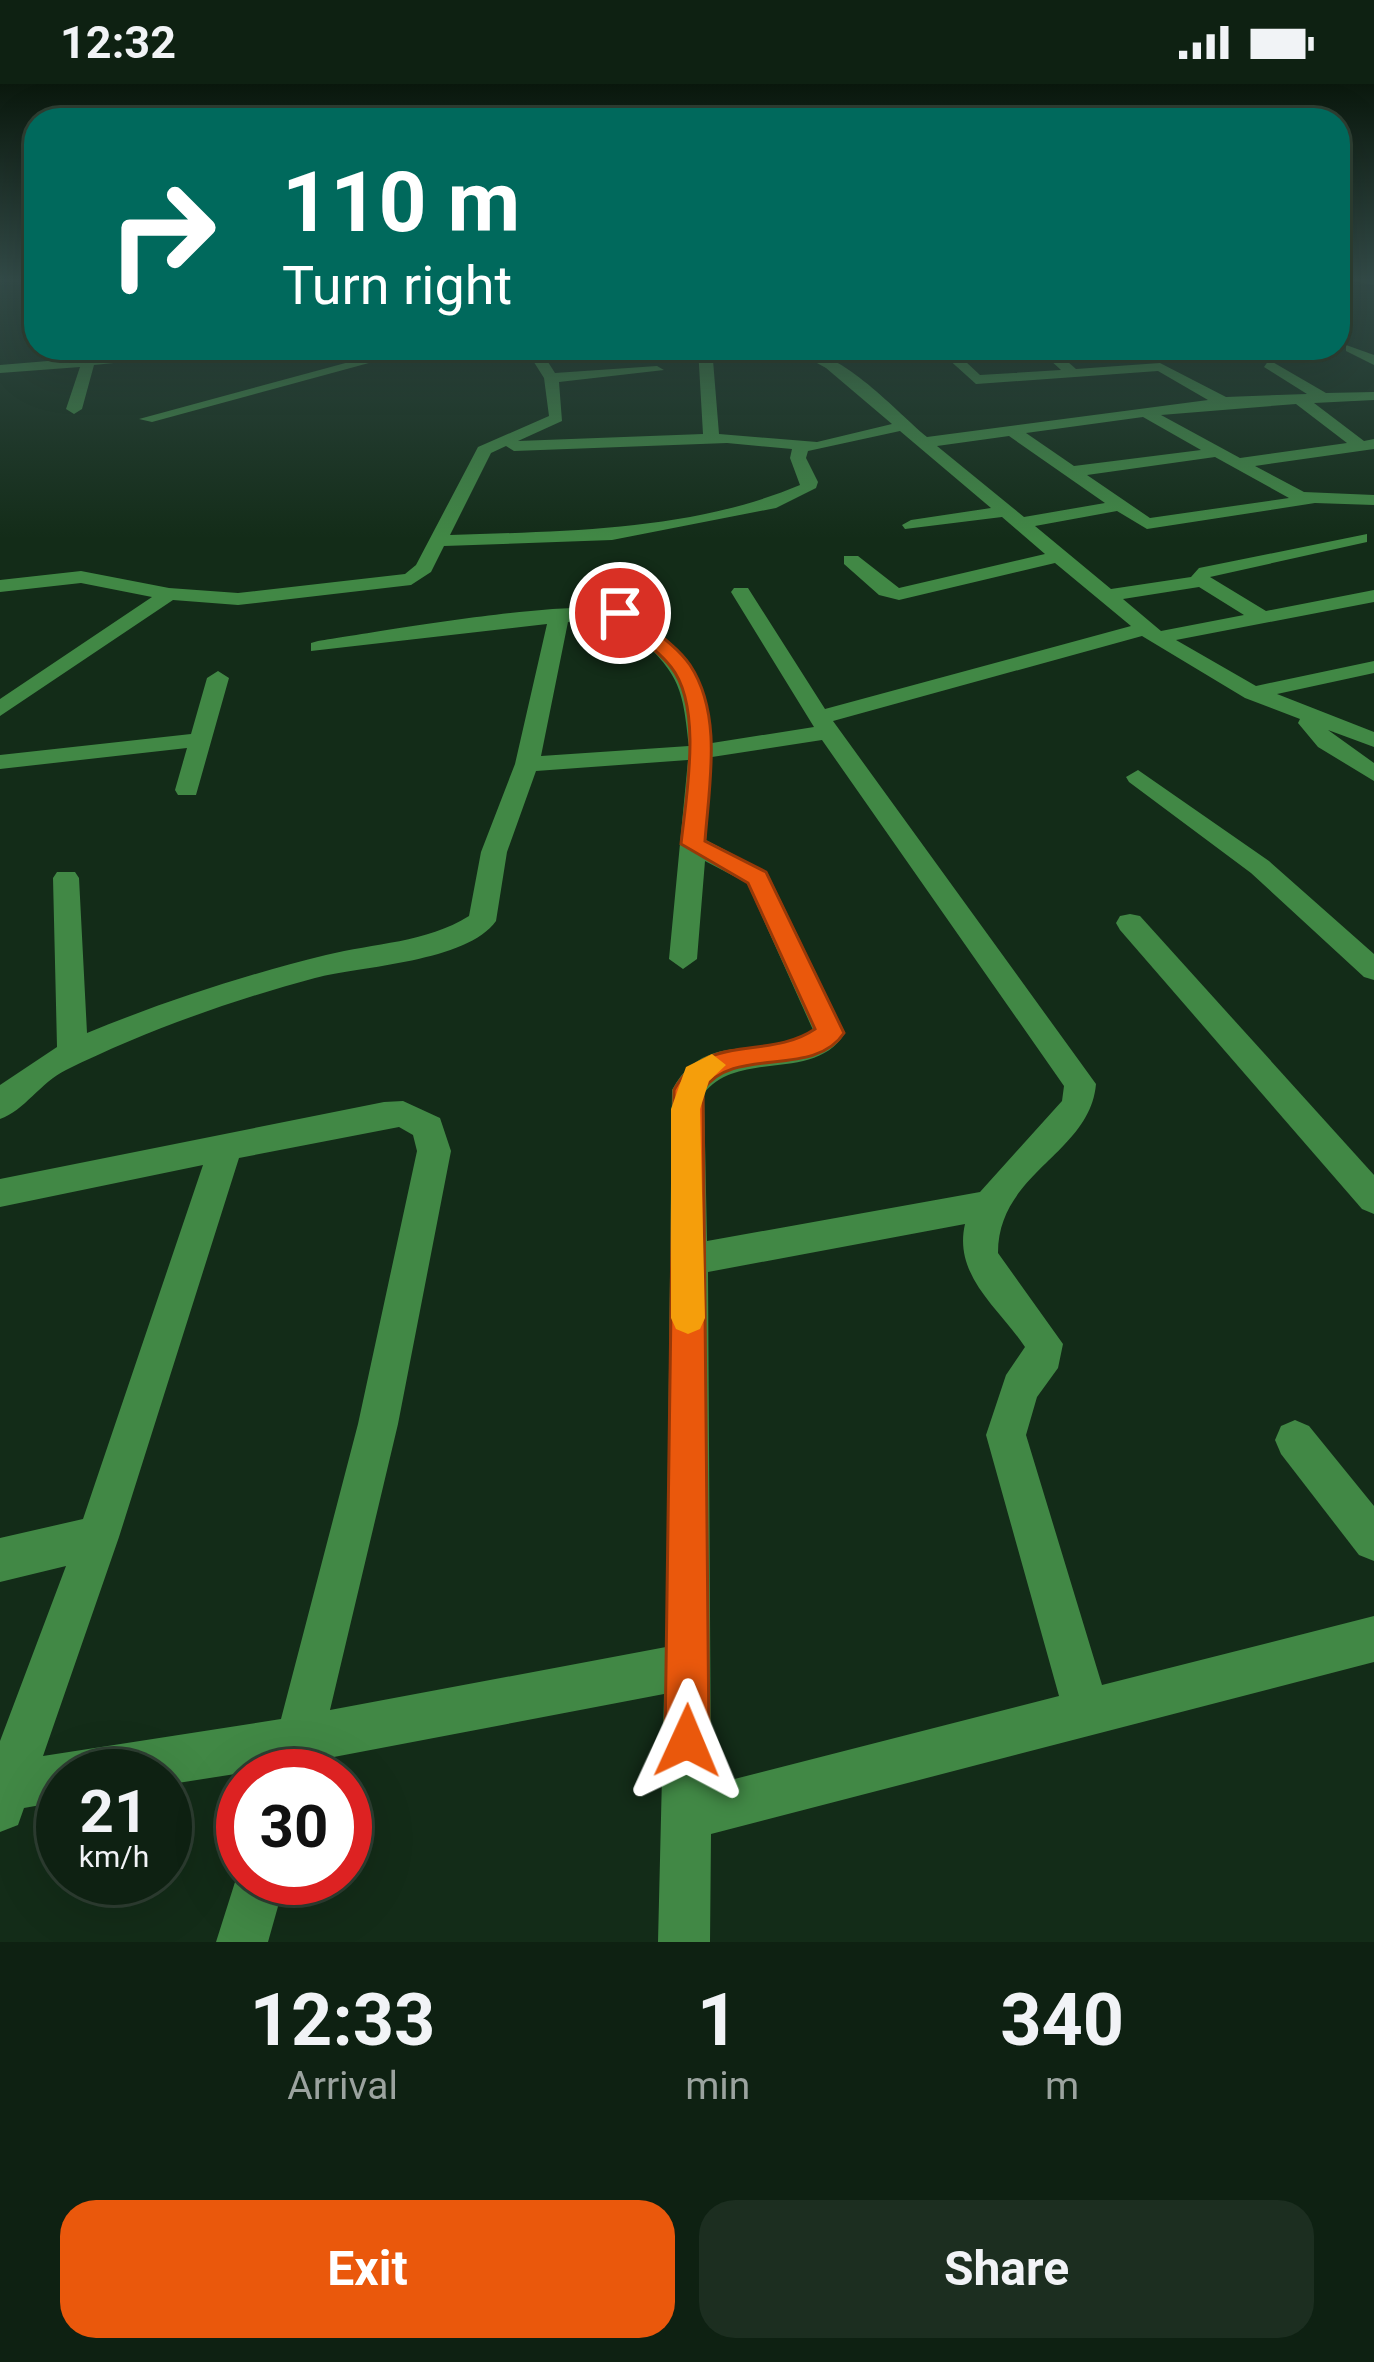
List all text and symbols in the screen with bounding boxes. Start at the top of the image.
text: 12:32 [60,16,176,69]
text: 110 m [282,153,520,252]
icon: right [84,156,240,312]
text: Turn right [282,254,512,317]
pin [569,562,671,664]
icon: arrive [587,580,653,646]
position arrow [624,1678,750,1804]
speed limit sign: 30 [216,1749,372,1905]
text: 21 [80,1776,148,1847]
text: km/h [79,1839,149,1874]
text: 12:33 [250,1978,435,2063]
text: 1 [697,1978,738,2063]
text: 340 [1000,1978,1124,2063]
text: Arrival [287,2063,398,2109]
text: min [685,2063,750,2109]
text: m [1045,2063,1079,2109]
button: Exit [60,2200,675,2338]
button: Share [699,2200,1314,2338]

